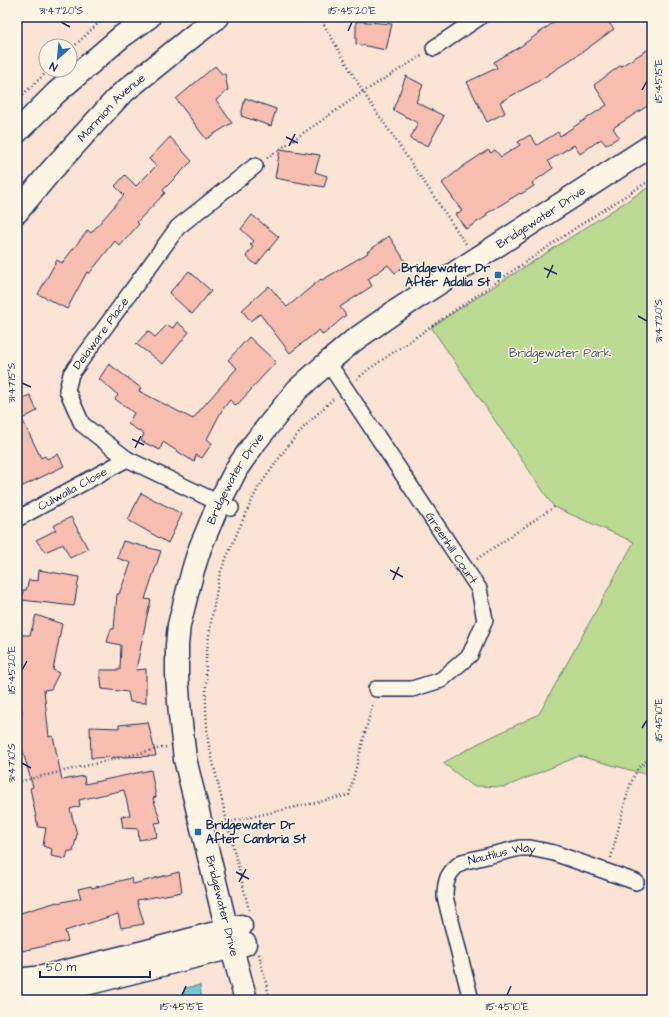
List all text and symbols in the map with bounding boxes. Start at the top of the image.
text: 31°47'20"S [39,4,84,18]
text: 115°45'20"E [328,4,376,18]
north arrow [38,38,78,78]
text: N [47,58,60,75]
text: 115°45'15"E [652,59,666,103]
street label: Marmion Avenue [73,69,149,145]
street label: Bridgewater Drive [493,182,589,252]
place label: Bridgewater Dr After Adalia St [401,260,490,291]
marker: Bridgewater Dr After Adalia St [493,270,503,280]
street label: Delaware Place [69,293,133,373]
text: 31°47'20"S [652,298,666,343]
park label: Bridgewater Park [509,345,612,363]
text: 31°47'15"S [5,362,19,403]
street label: Bridgewater Drive [202,429,268,527]
street label: Culwalla Close [35,463,110,515]
street label: Greenhill Court [422,509,482,587]
text: 115°45'20"E [5,646,19,694]
text: 115°45'10"E [652,698,666,742]
text: 31°47'10"S [5,743,19,783]
place label: Bridgewater Dr After Cambria St [206,817,306,848]
marker: Bridgewater Dr After Cambria St [193,827,203,837]
street label: Nautilus Way [466,839,538,869]
street label: Bridgewater Drive [200,854,243,959]
scale bar [40,953,150,979]
text: 50 m [46,959,77,976]
text: 115°45'15"E [160,1000,204,1014]
text: 115°45'10"E [485,1000,529,1014]

